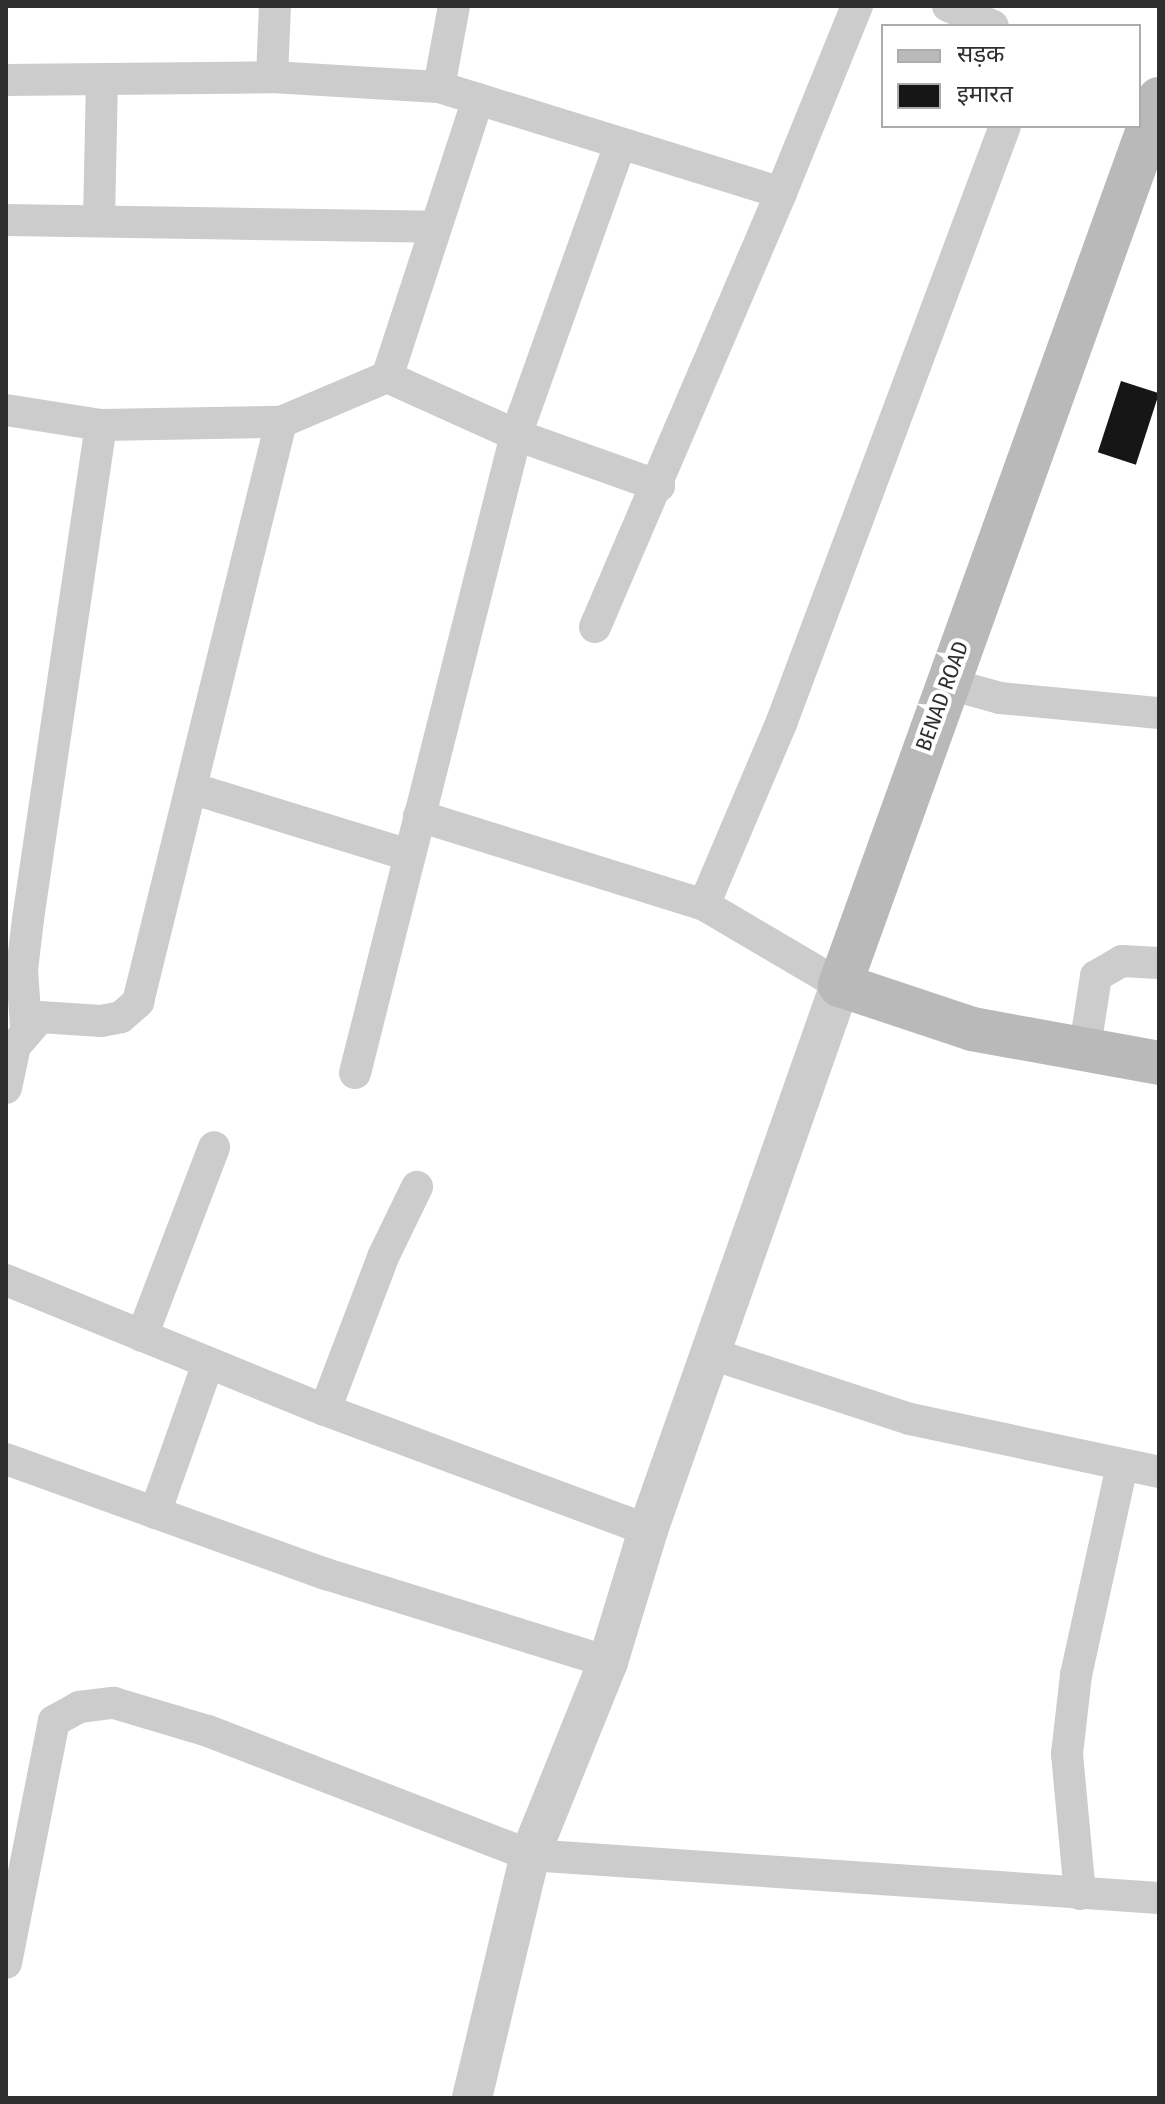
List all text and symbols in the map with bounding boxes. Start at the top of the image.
legend [881,24,1141,128]
text: सड़क [957,40,1005,68]
text: इमारत [957,80,1013,108]
street label: BENAD ROAD [910,637,974,755]

